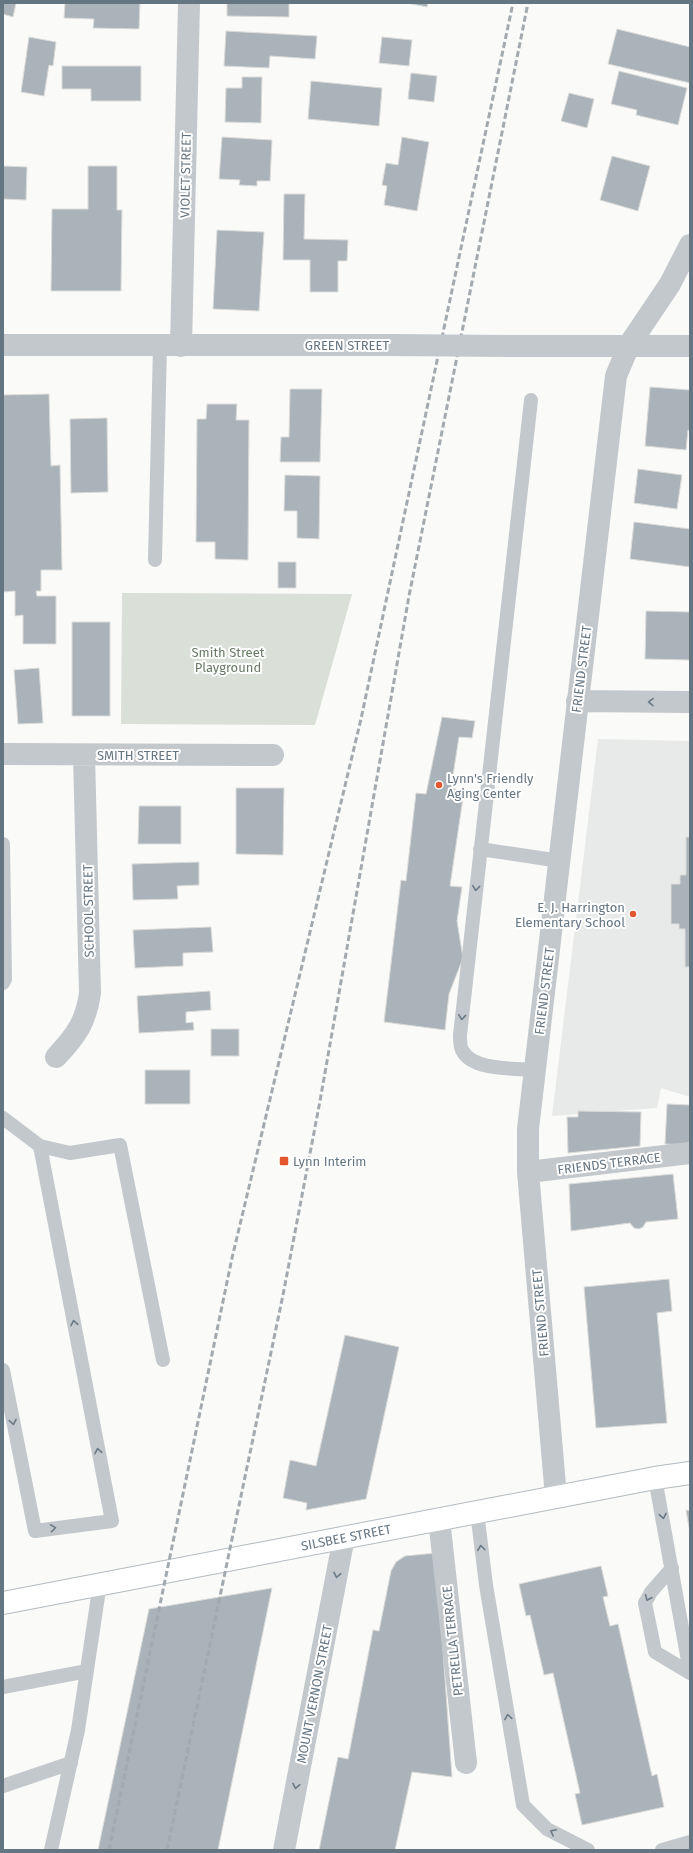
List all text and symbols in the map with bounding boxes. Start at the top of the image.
street label: VIOLET STREET [177,132,194,218]
street label: GREEN STREET [305,338,389,353]
street label: FRIEND STREET [569,624,594,714]
park label: Smith Street Playground [192,645,265,675]
one-way arrow [648,698,654,706]
street label: SMITH STREET [97,748,179,763]
place label: Lynn's Friendly Aging Center [447,771,534,801]
marker: Lynn's Friendly Aging Center [434,780,444,790]
street label: SCHOOL STREET [80,864,97,958]
one-way arrow [472,885,481,891]
place label: E. J. Harrington Elementary School [515,900,625,930]
marker: E. J. Harrington Elementary School [628,909,638,919]
street label: FRIEND STREET [532,946,557,1036]
one-way arrow [458,1014,467,1020]
street label: FRIENDS TERRACE [557,1150,662,1177]
place label: Lynn Interim [293,1154,367,1169]
marker: Lynn Interim [278,1155,290,1167]
street label: FRIEND STREET [529,1268,552,1357]
one-way arrow [70,1320,79,1326]
one-way arrow [9,1419,17,1425]
one-way arrow [95,1448,103,1454]
one-way arrow [658,1513,666,1519]
street label: SILSBEE STREET [300,1521,393,1554]
one-way arrow [50,1524,56,1533]
one-way arrow [477,1545,486,1551]
one-way arrow [333,1572,341,1578]
street label: PETRELLA TERRACE [439,1585,466,1697]
one-way arrow [645,1594,653,1601]
street label: MOUNT VERNON STREET [294,1623,335,1765]
one-way arrow [504,1714,513,1720]
one-way arrow [293,1782,301,1789]
one-way arrow [550,1830,557,1837]

